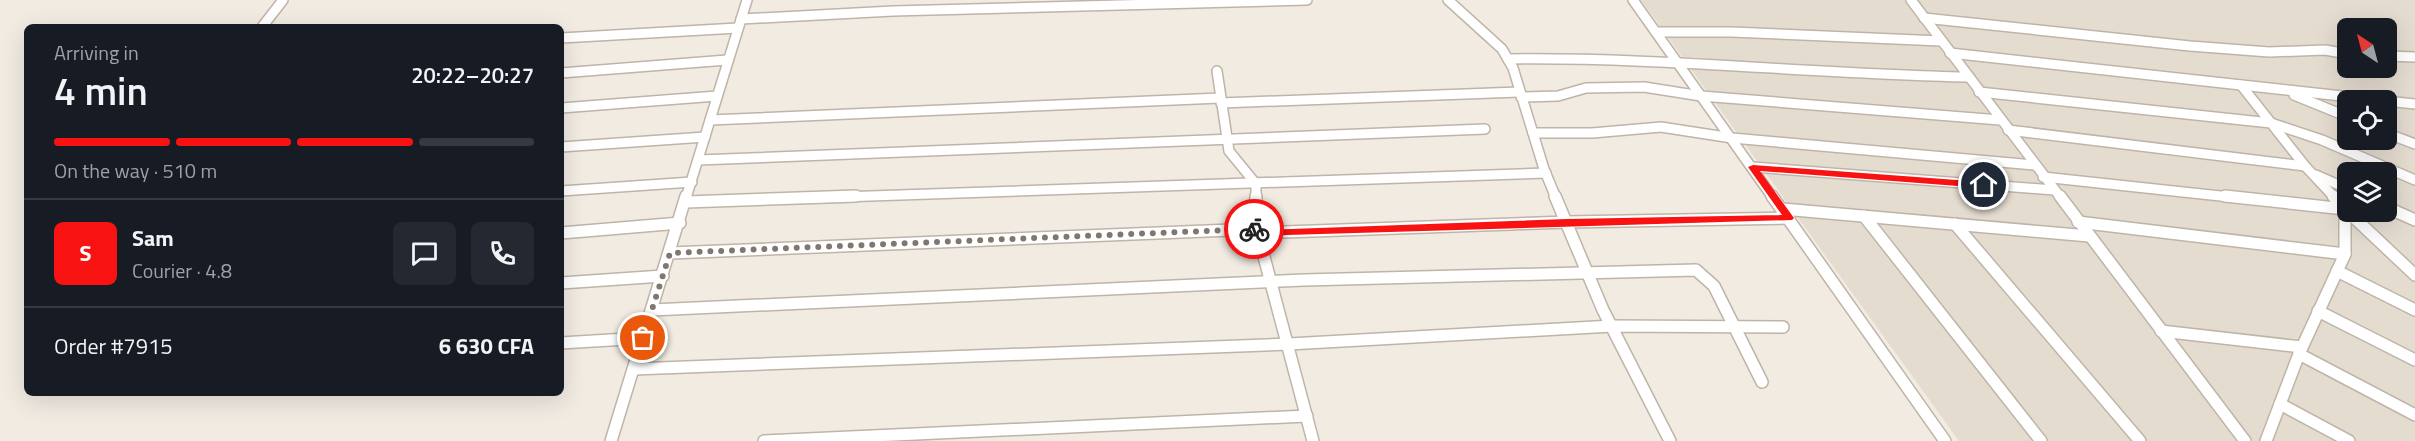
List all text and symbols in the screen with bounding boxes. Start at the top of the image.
north arrow [2337,18,2397,78]
map controls [2337,18,2397,222]
text: Arriving in [54,37,139,68]
text: 20:22–20:27 [411,58,534,92]
text: 4 min [54,61,148,120]
button: locate [2337,90,2397,150]
text: On the way · 510 m [54,155,217,186]
pin [1958,159,2009,210]
button: layers [2337,162,2397,222]
icon: home [1967,168,2000,201]
courier [1224,199,1284,259]
icon: bike [1238,213,1271,246]
text: Sam [132,221,174,255]
button: chat [393,222,456,285]
button: phone [471,222,534,285]
text: S [80,236,91,270]
text: Courier · 4.8 [132,255,232,286]
pin [617,312,668,363]
icon: bag [626,321,659,354]
text: Order #7915 [54,329,173,363]
text: 6 630 CFA [439,329,534,363]

